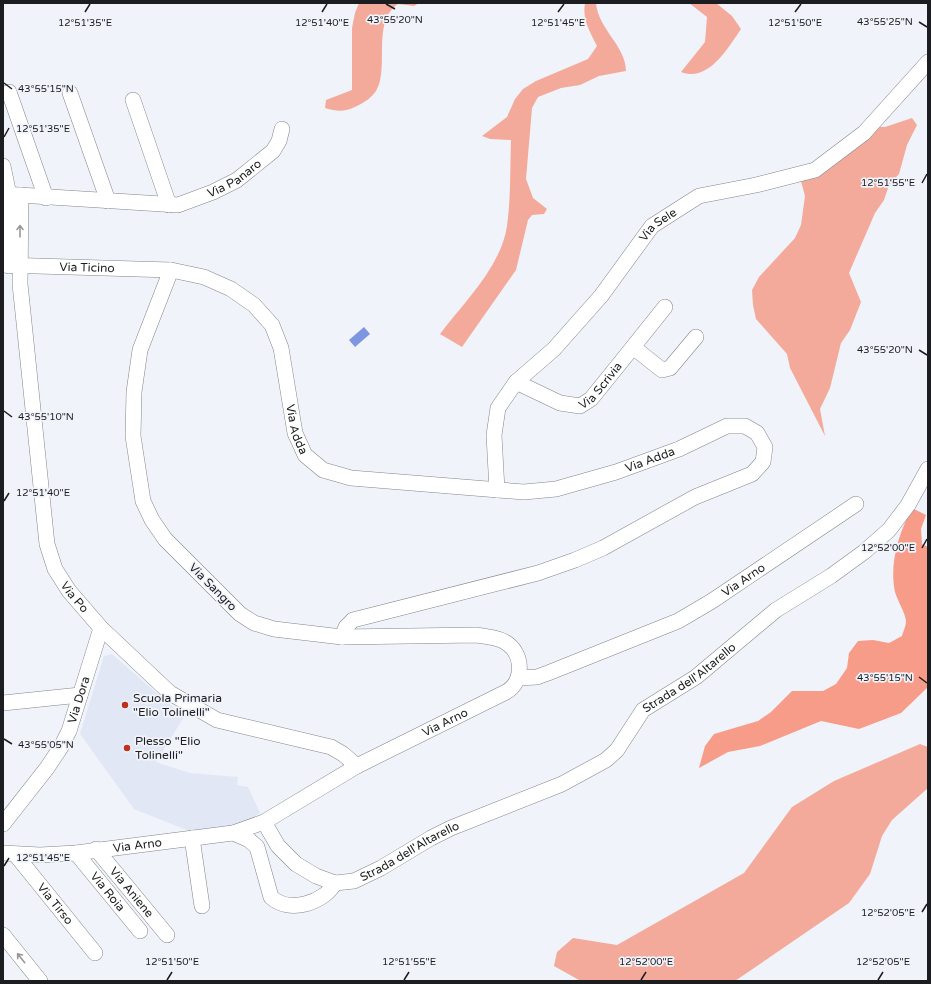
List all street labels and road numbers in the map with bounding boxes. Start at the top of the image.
street label: Via Panaro [206,156,264,200]
street label: Via Sele [636,205,679,244]
street label: Via Ticino [59,260,115,275]
street label: Via Scrivia [576,359,625,412]
street label: Via Adda [283,403,311,457]
street label: Via Adda [623,444,677,475]
street label: Via Sangro [186,560,240,614]
street label: Via Arno [719,560,768,599]
street label: Via Po [58,579,92,616]
street label: Strada dell'Altarello [640,640,739,716]
street label: Via Dora [65,675,93,725]
street label: Via Arno [420,705,470,740]
street label: Strada dell'Altarello [358,819,461,884]
street label: Via Arno [112,835,163,855]
street label: Via Aniene [107,864,157,920]
street label: Via Roia [87,869,128,914]
street label: Via Tirso [34,880,76,927]

